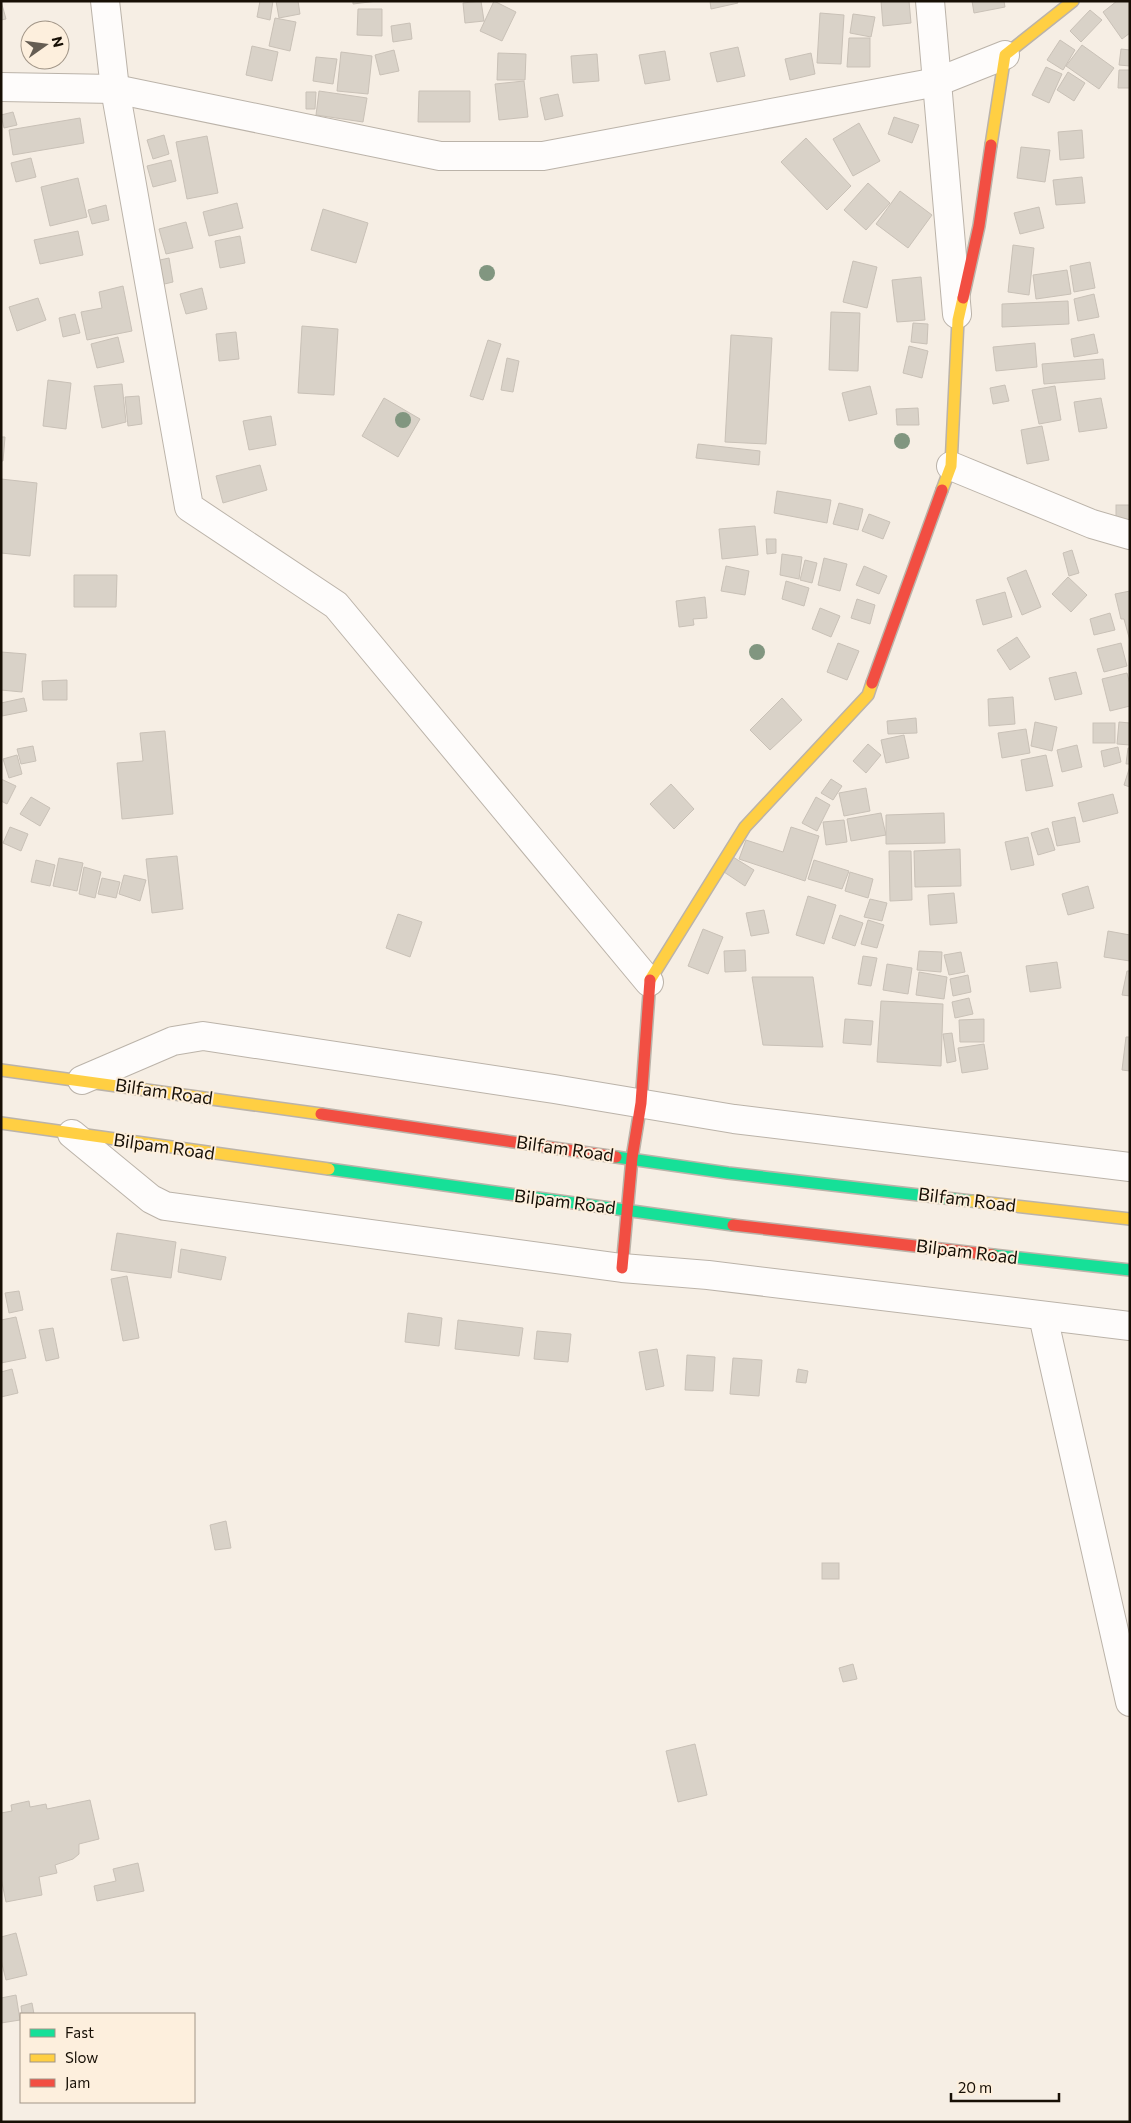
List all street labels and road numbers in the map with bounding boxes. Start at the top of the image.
street label: Bilfam Road [114,1073,214,1109]
street label: Bilpam Road [112,1128,216,1164]
street label: Bilfam Road [515,1130,615,1166]
street label: Bilfam Road [917,1182,1017,1216]
street label: Bilpam Road [513,1184,617,1218]
street label: Bilpam Road [915,1234,1019,1268]

